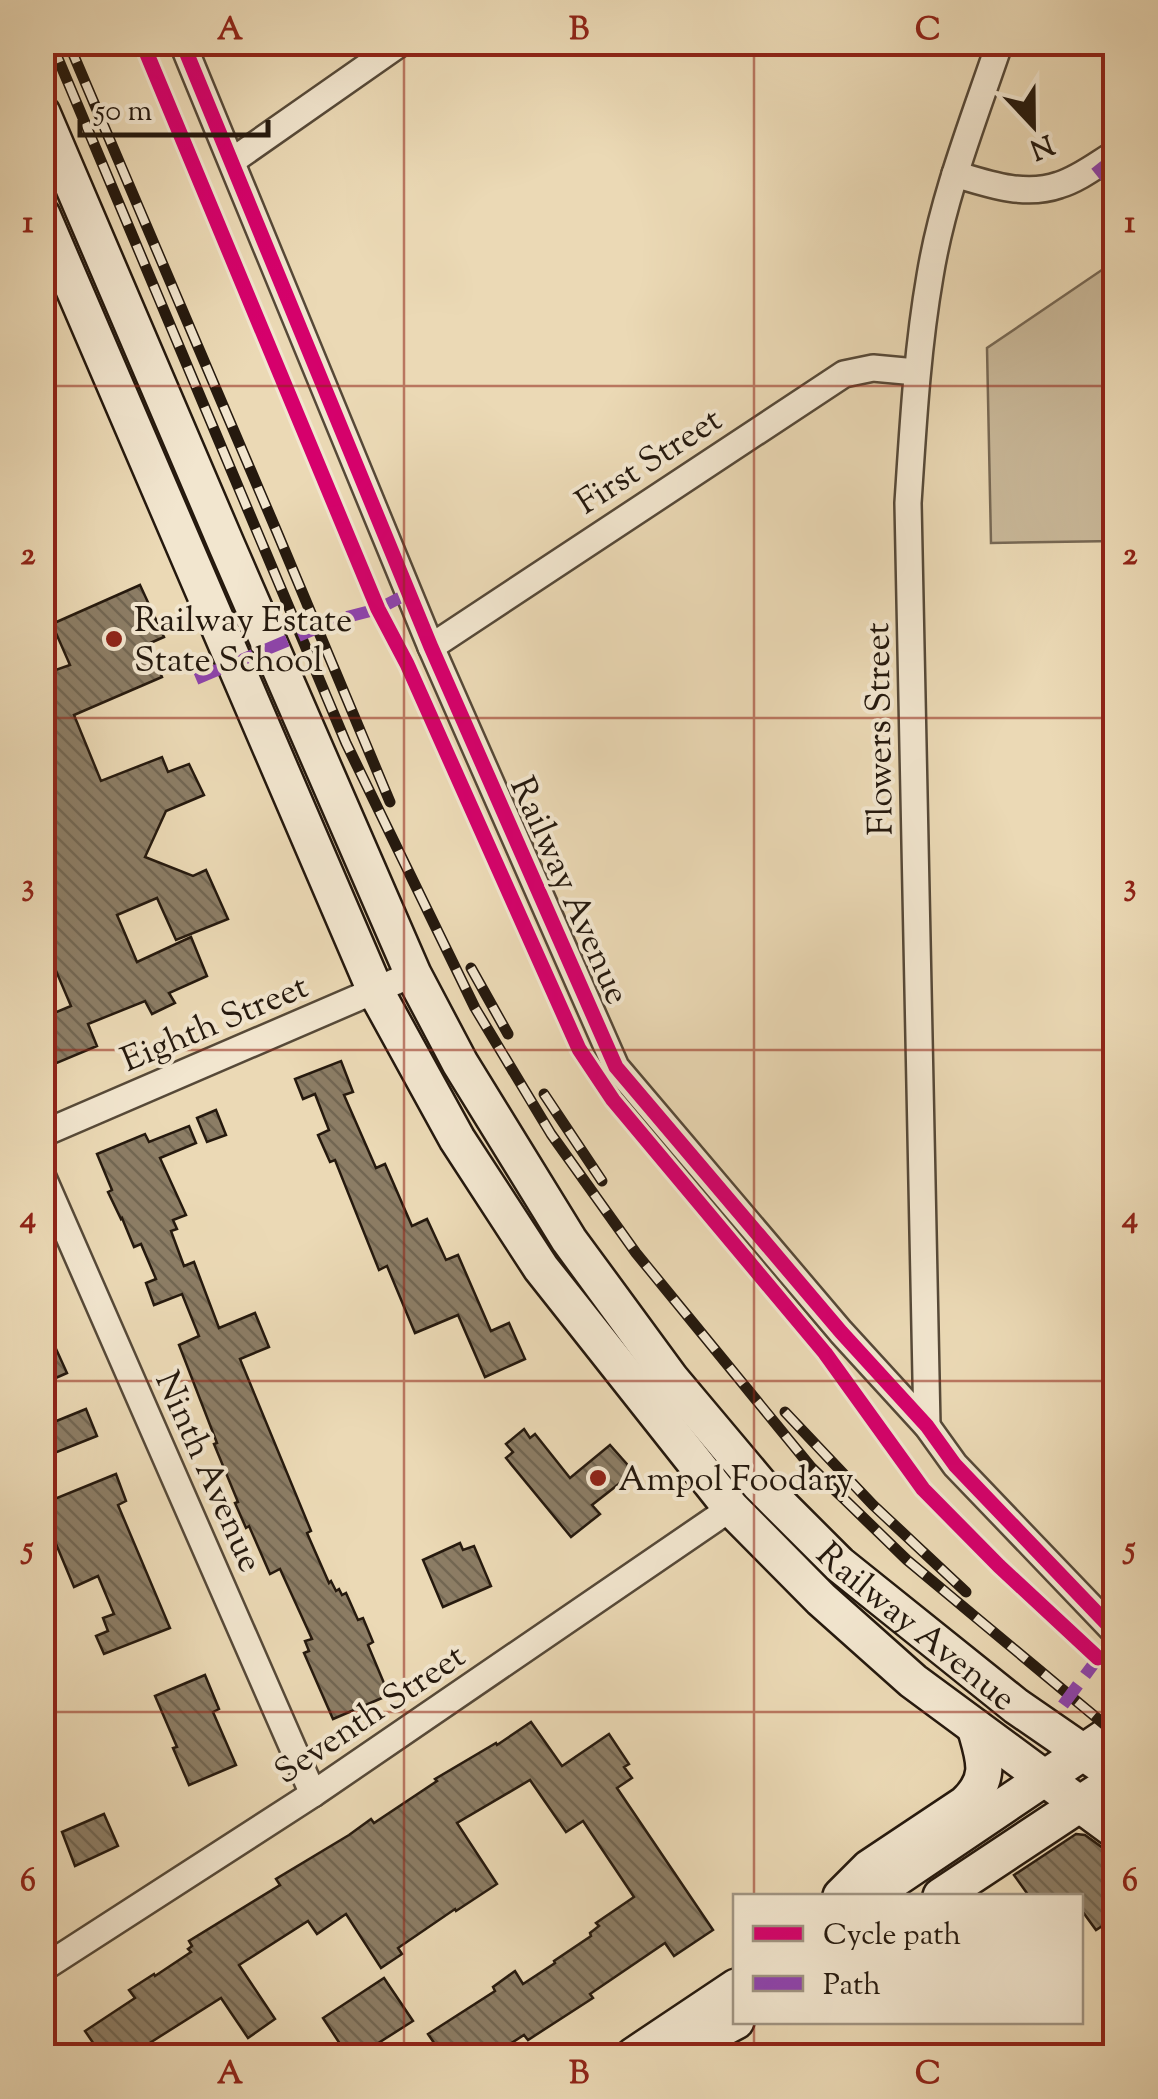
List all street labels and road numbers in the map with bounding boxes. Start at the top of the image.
street label: First Street [567,397,733,529]
street label: Flowers Street [854,622,909,836]
street label: Railway Avenue [495,769,641,1013]
street label: Eighth Street [114,963,317,1087]
street label: Ninth Avenue [140,1364,274,1581]
street label: Railway Avenue [802,1532,1026,1725]
street label: Seventh Street [265,1633,477,1799]

